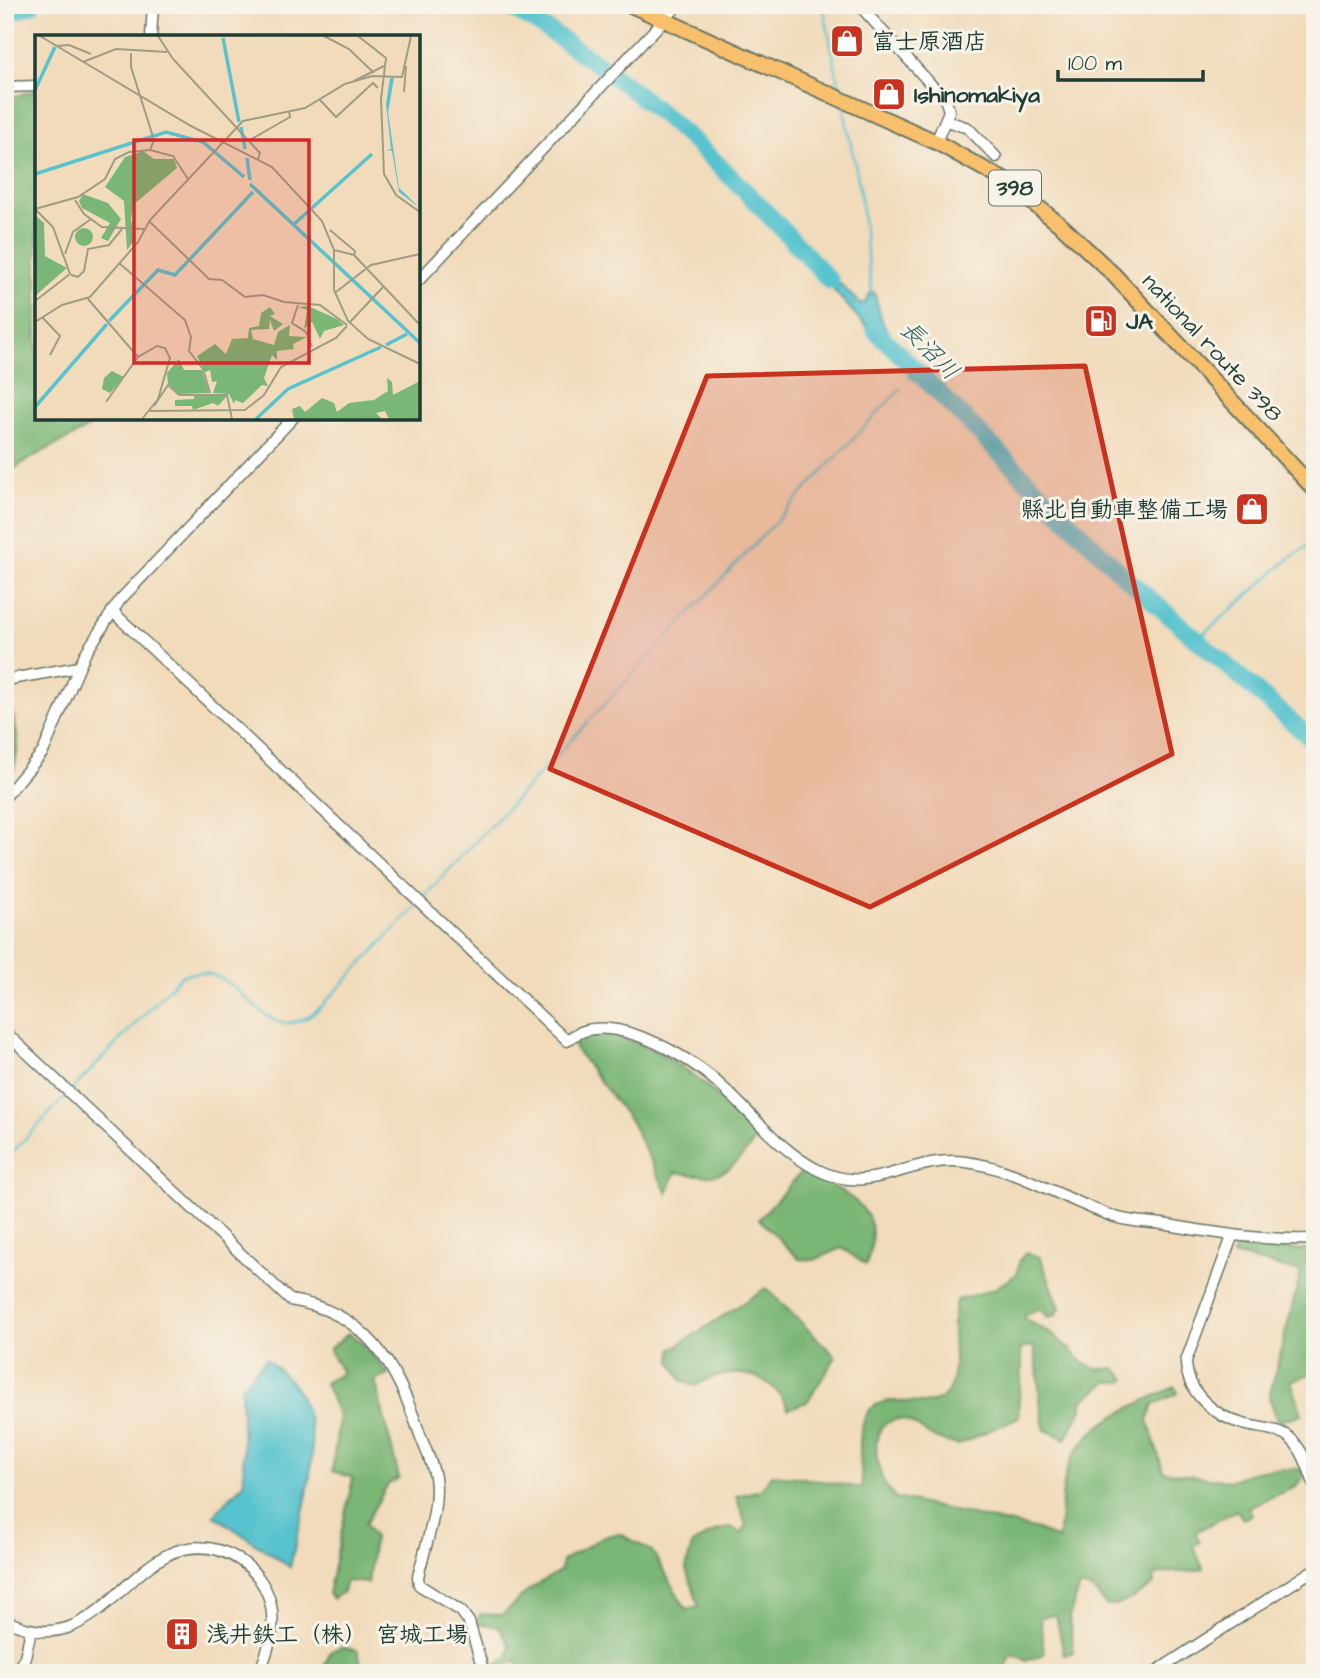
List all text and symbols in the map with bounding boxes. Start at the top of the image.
shop icon: 富士原酒店 [828,22,866,60]
place label: 富士原酒店 [872,26,987,58]
inset map [35,35,420,420]
scale bar [1058,38,1203,82]
text: 100 m [1068,49,1123,78]
shop icon: Ishinomakiya [870,75,908,113]
place label: Ishinomakiya [914,79,1040,113]
road number: 398 [989,170,1041,206]
street label: national route 398 [1135,266,1290,429]
fuel station icon: JA [1082,302,1120,340]
place label: JA [1125,306,1153,338]
water label: 長沼川 [892,313,967,388]
shop icon: 縣北自動車整備工場 [1233,490,1271,528]
place label: 縣北自動車整備工場 [1021,494,1228,526]
building icon: 浅井鉄工（株） 宮城工場 [163,1615,201,1653]
place label: 浅井鉄工（株） 宮城工場 [206,1619,468,1651]

